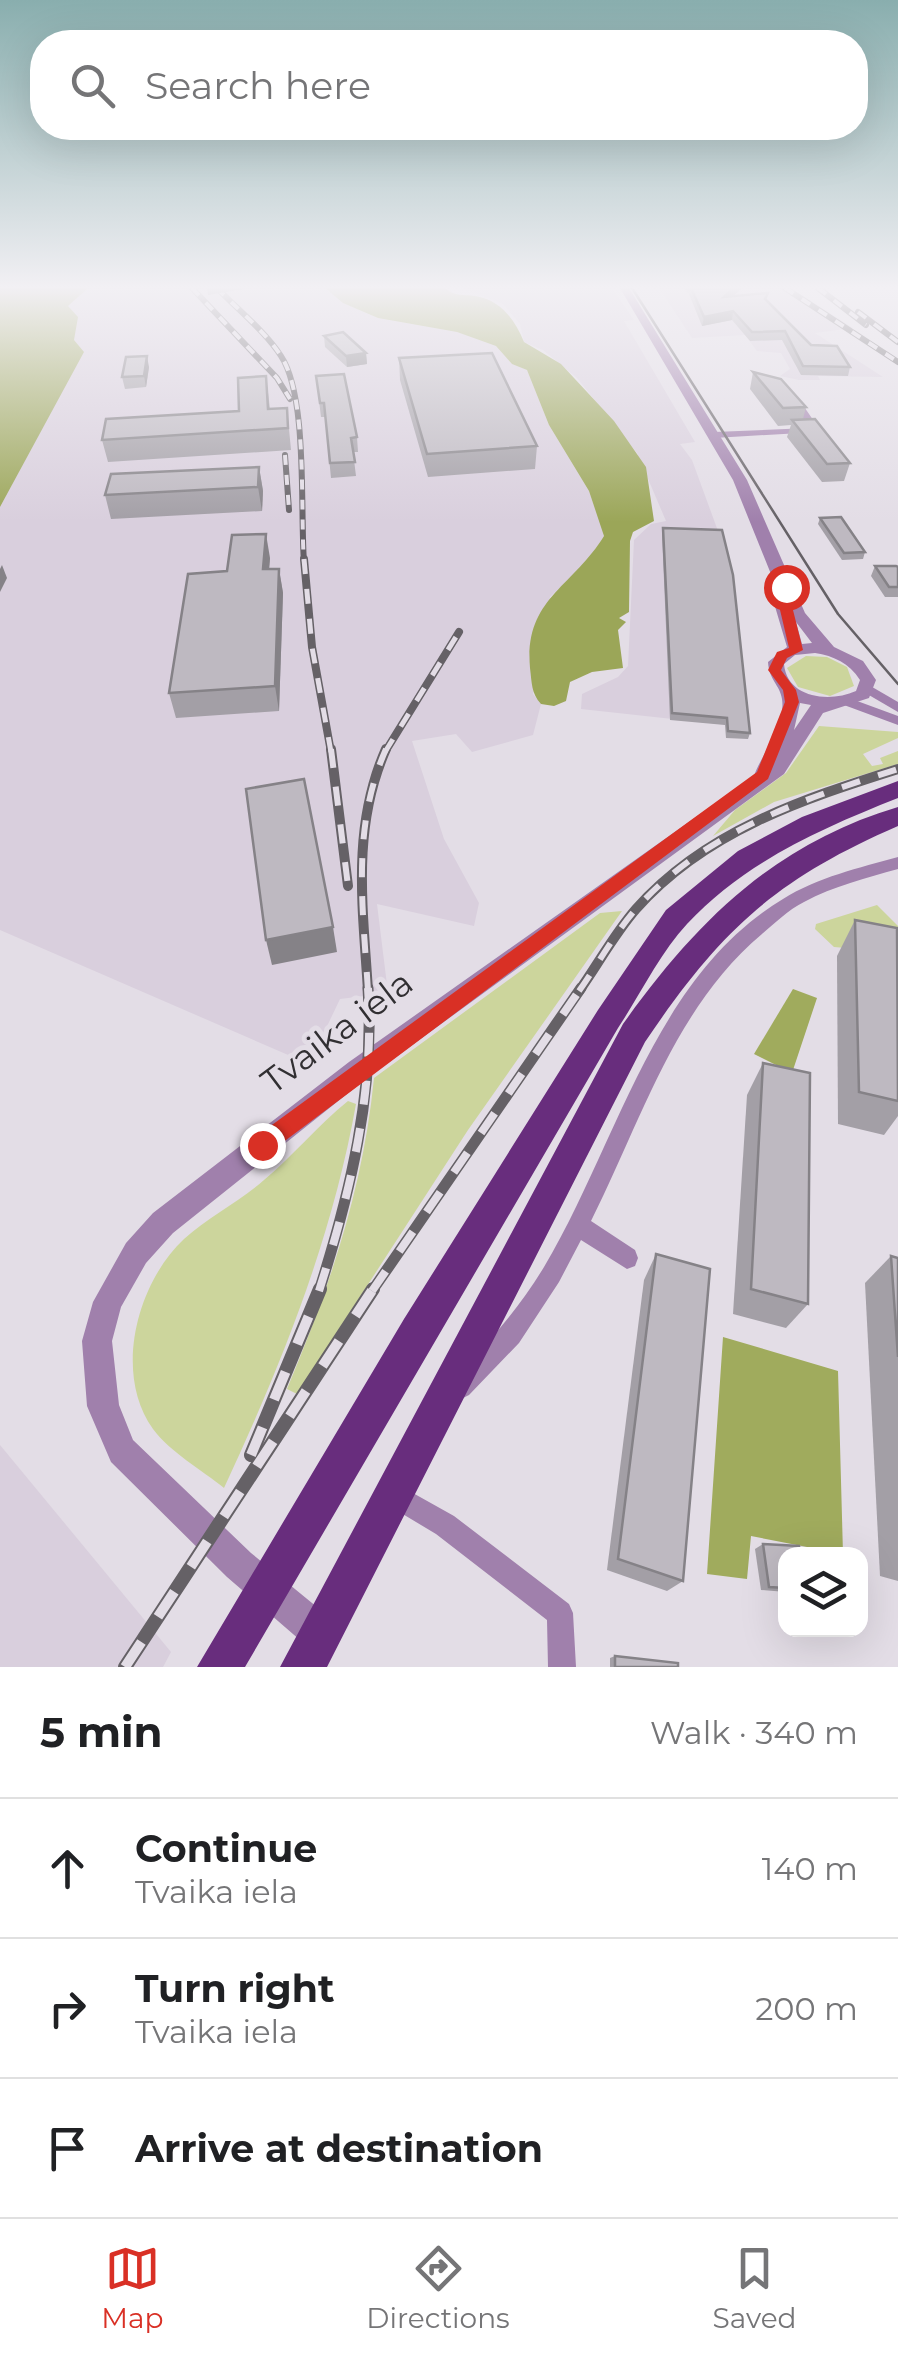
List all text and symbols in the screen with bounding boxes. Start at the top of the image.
search box [30,30,868,140]
icon: search [65,58,120,113]
text: Search here [145,62,371,109]
route start [764,565,810,611]
street label: Tvaika iela [253,961,421,1102]
route end [240,1123,286,1169]
map controls [778,1547,868,1637]
button: layers [778,1547,868,1637]
text: 5 min [40,1706,163,1758]
text: Walk · 340 m [650,1713,858,1752]
text: Continue [135,1825,317,1872]
icon: ahead [40,1841,95,1896]
text: 140 m [762,1849,858,1888]
text: Tvaika iela [135,1872,298,1911]
text: Turn right [135,1965,334,2012]
icon: right [40,1981,95,2036]
text: 200 m [755,1989,858,2028]
text: Tvaika iela [135,2012,298,2051]
icon: arrive [40,2121,95,2176]
text: Arrive at destination [135,2125,543,2172]
tab: Map [101,2241,164,2335]
tab: Directions [366,2241,510,2335]
tab: Saved [712,2241,797,2335]

